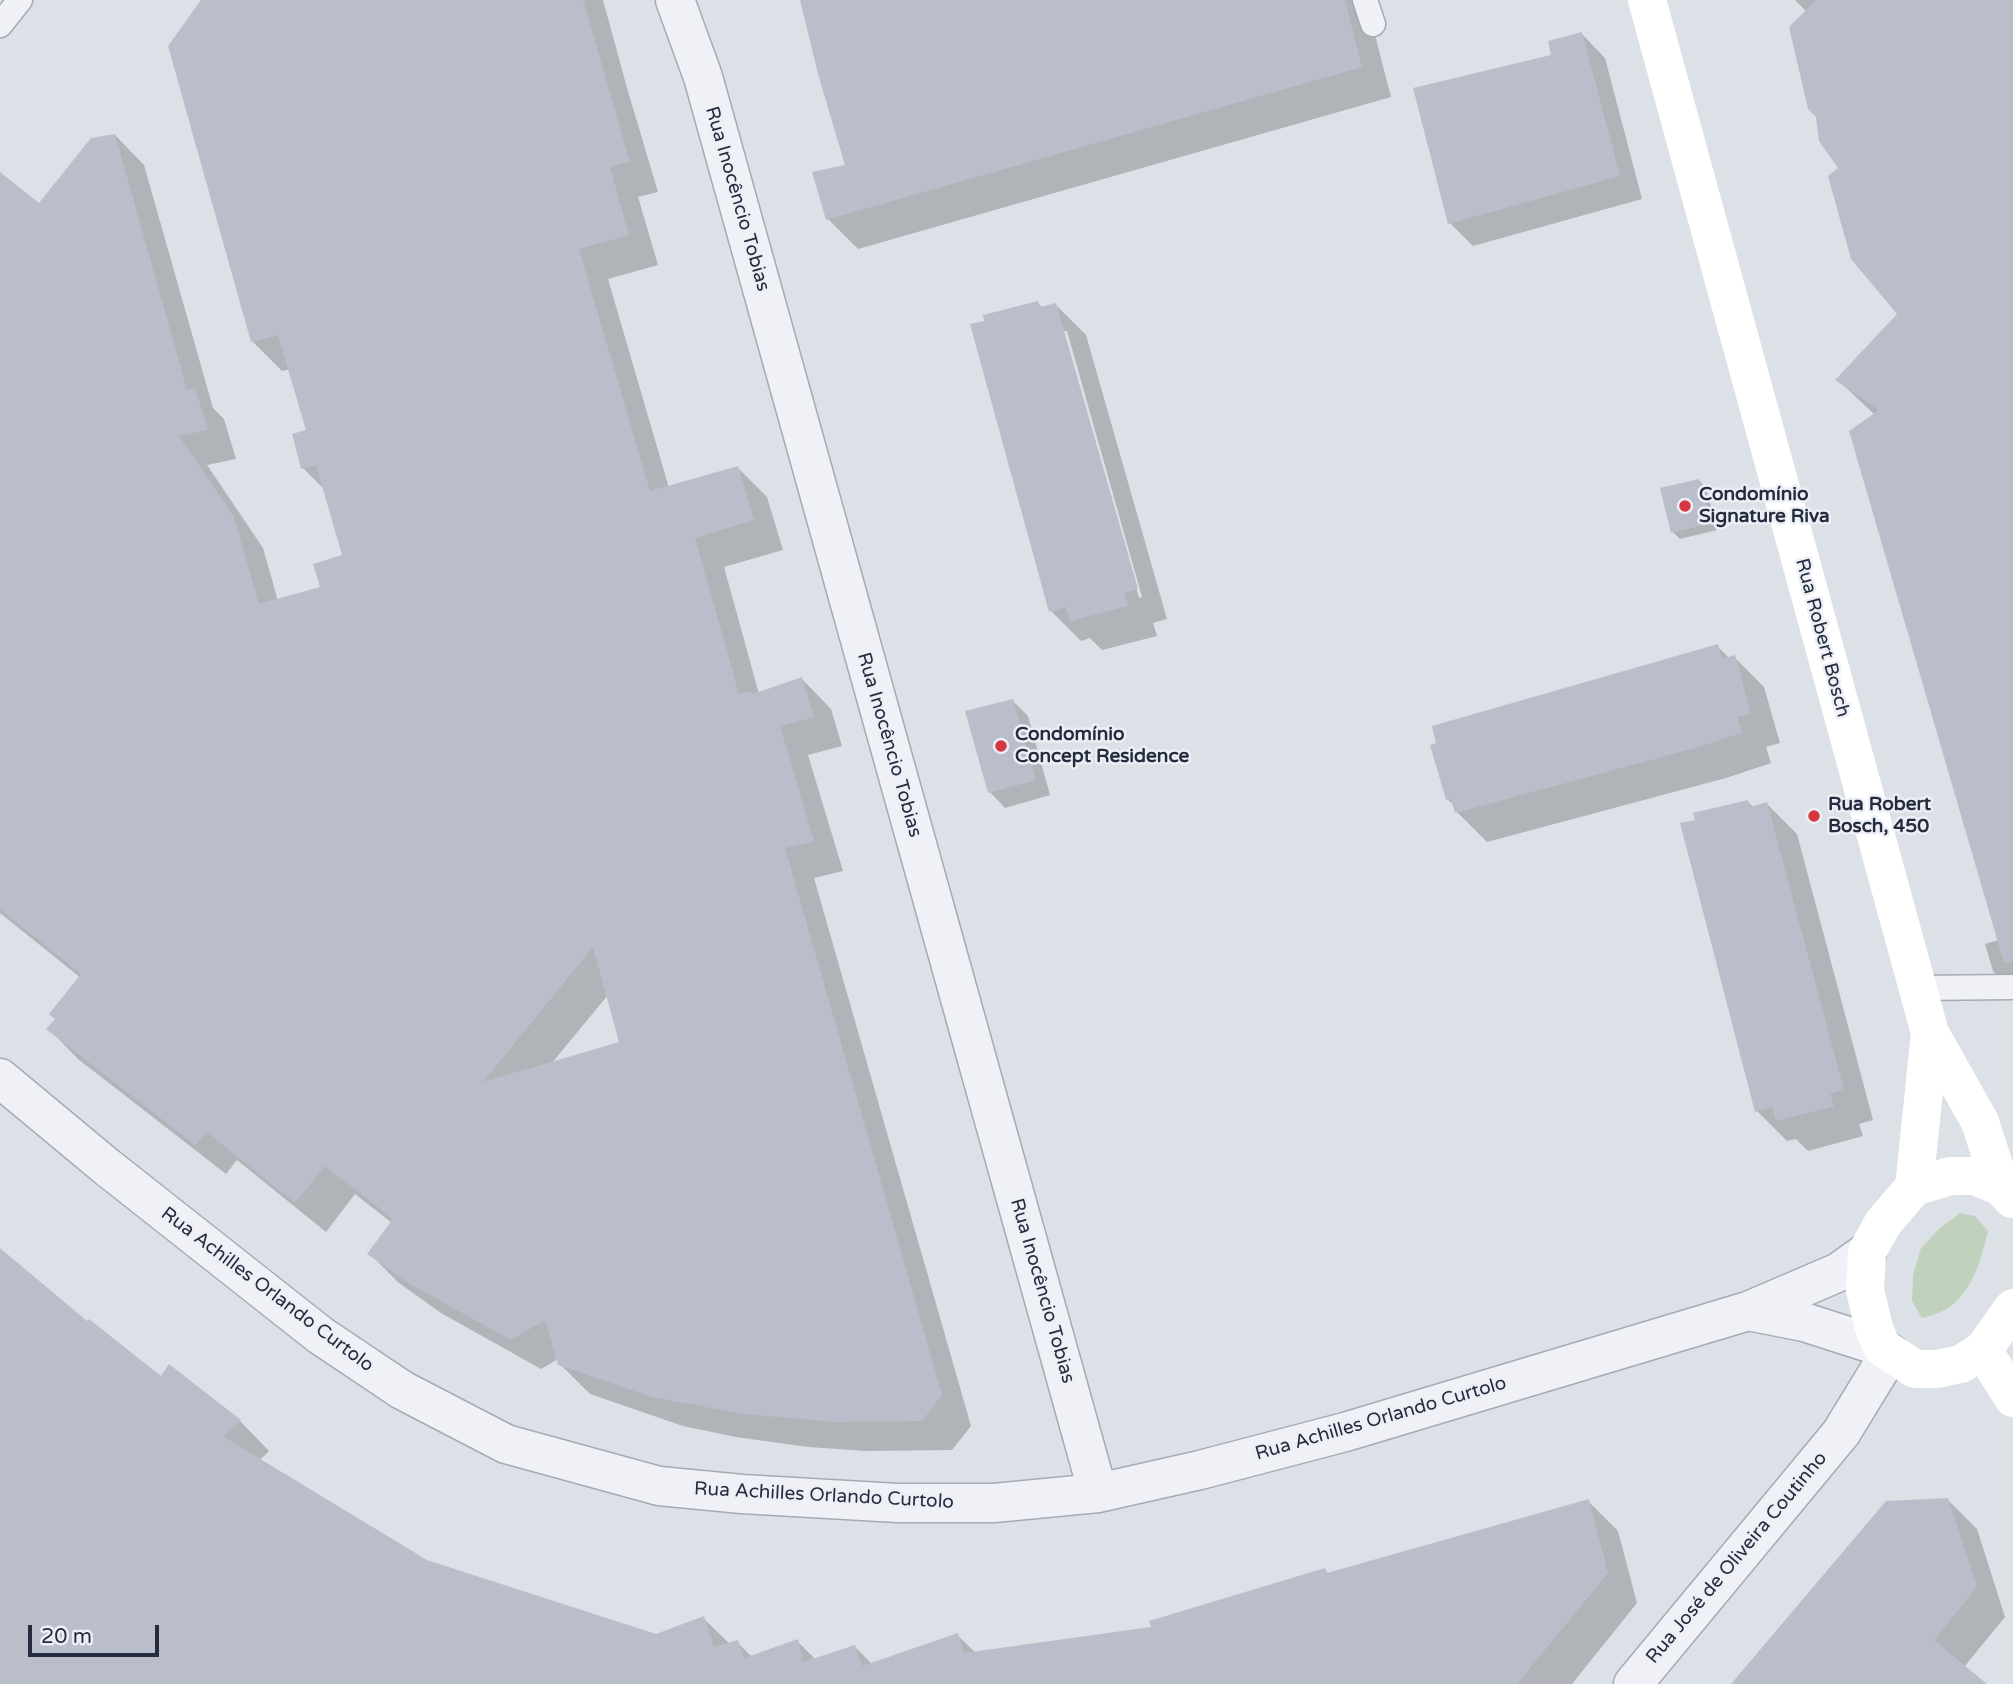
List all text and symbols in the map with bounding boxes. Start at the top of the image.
street label: Rua Inocêncio Tobias [700,104,774,294]
place label: Condomínio Signature Riva [1699,484,1830,528]
marker: Condomínio Signature Riva [1677,498,1693,514]
street label: Rua Robert Bosch [1790,556,1854,720]
street label: Rua Inocêncio Tobias [852,650,926,840]
place label: Condomínio Concept Residence [1015,724,1189,768]
marker: Condomínio Concept Residence [993,738,1009,754]
place label: Rua Robert Bosch, 450 [1828,794,1931,838]
marker: Rua Robert Bosch, 450 [1806,808,1822,824]
street label: Rua Inocêncio Tobias [1005,1196,1079,1386]
street label: Rua Achilles Orlando Curtolo [156,1203,378,1377]
street label: Rua Achilles Orlando Curtolo [1253,1372,1509,1466]
street label: Rua José de Oliveira Coutinho [1642,1448,1832,1668]
street label: Rua Achilles Orlando Curtolo [693,1478,955,1514]
scale bar [32,1610,163,1654]
text: 20 m [41,1624,92,1649]

